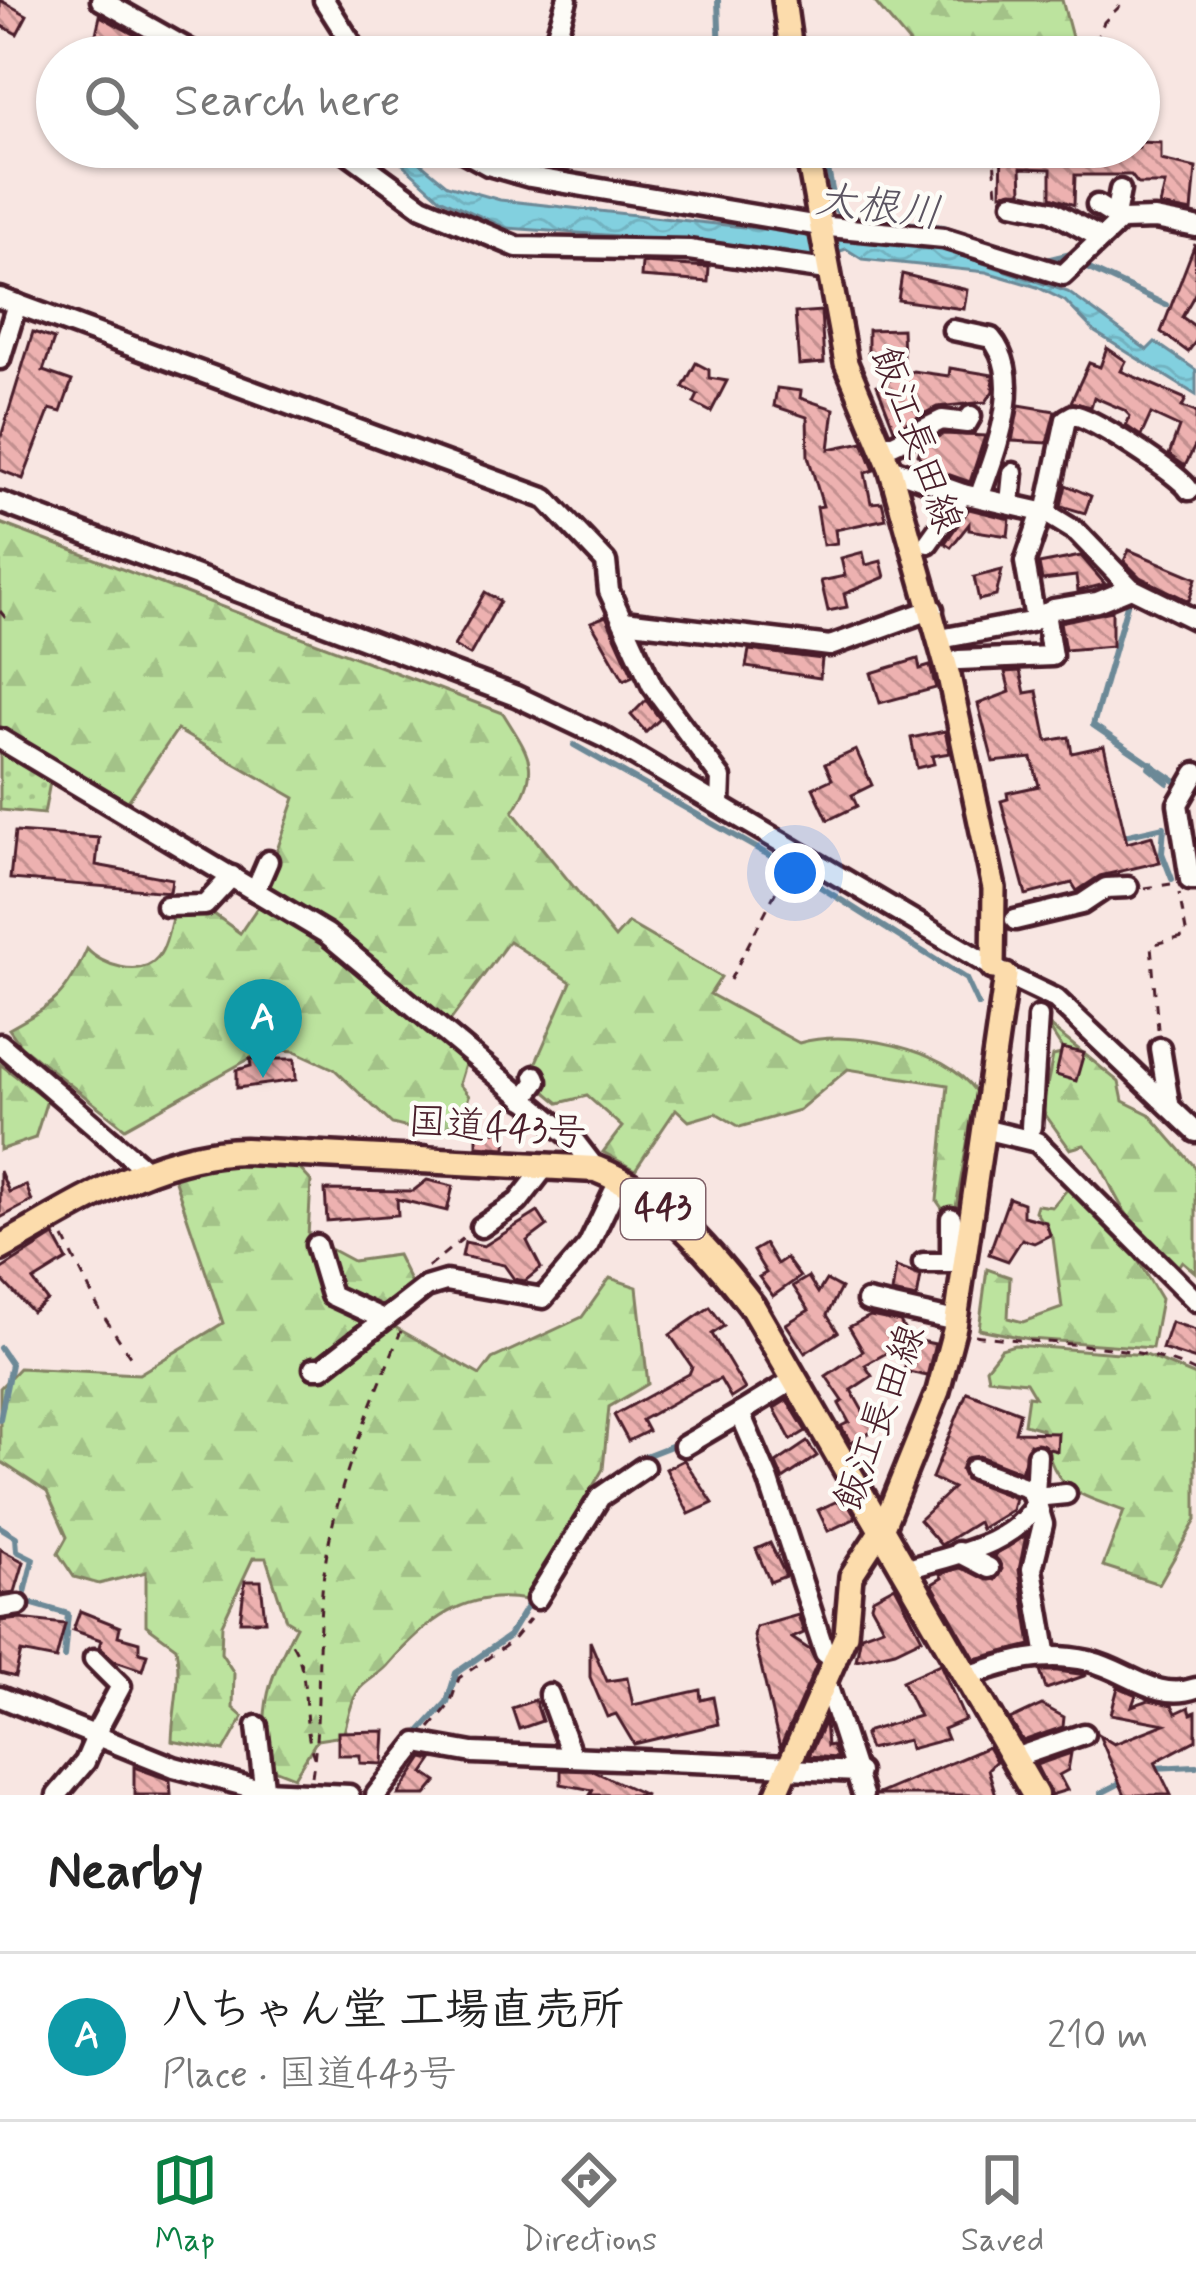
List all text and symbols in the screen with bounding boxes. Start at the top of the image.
search box [36,36,1160,168]
icon: search [78,69,144,135]
text: Search here [174,73,401,132]
water label: 大根川 [812,173,944,243]
street label: 飯江長田線 [858,340,972,540]
your location [765,843,825,903]
pin: A [224,979,302,1078]
street label: 国道443号 [406,1097,588,1161]
road number: 443 [621,1179,705,1239]
street label: 飯江長田線 [824,1318,938,1518]
text: Nearby [48,1840,203,1906]
text: 八ちゃん堂 工場直売所 [162,1982,624,2041]
text: A [74,2011,100,2062]
text: 210 m [1047,2011,1148,2062]
text: Place · 国道443号 [162,2050,457,2101]
tab: Map [152,2147,218,2263]
tab: Directions [521,2147,657,2263]
tab: Saved [961,2147,1044,2263]

